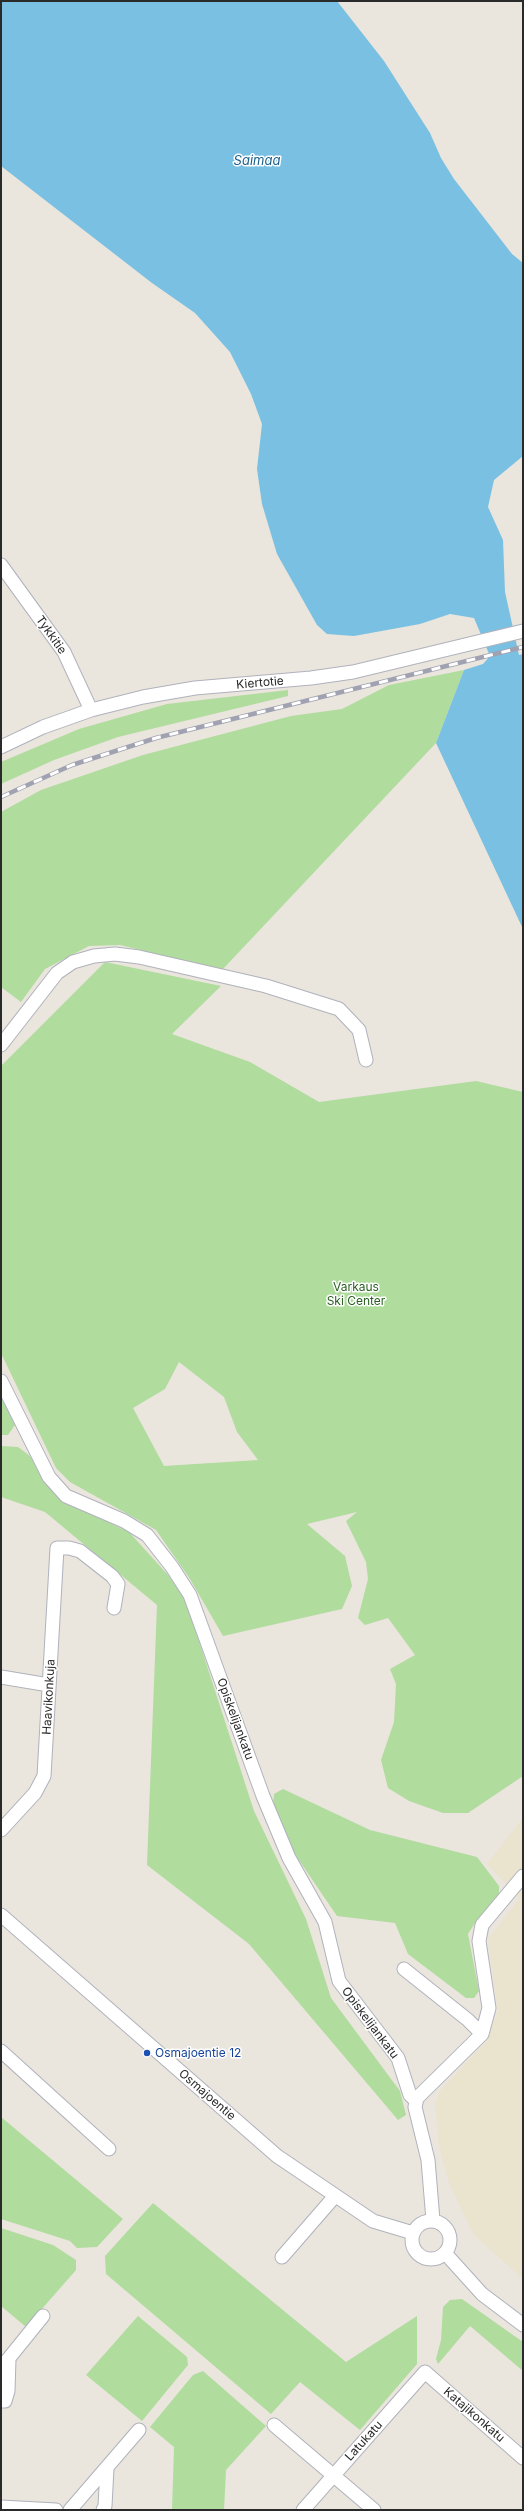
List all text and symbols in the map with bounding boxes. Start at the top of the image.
water label: Saimaa [234,153,280,169]
street label: Tykkitie [33,613,69,657]
street label: Kiertotie [236,674,284,692]
park label: Varkaus Ski Center [327,1280,385,1308]
street label: Haavikonkuja [40,1659,58,1735]
street label: Opiskelijankatu [214,1676,256,1762]
street label: Opiskelijankatu [338,1984,402,2062]
place label: Osmajoentie 12 [155,2046,241,2060]
marker: Osmajoentie 12 [142,2048,152,2058]
street label: Osmajoentie [176,2066,238,2124]
street label: Katajikonkatu [440,2385,508,2445]
street label: Latukatu [342,2418,386,2464]

